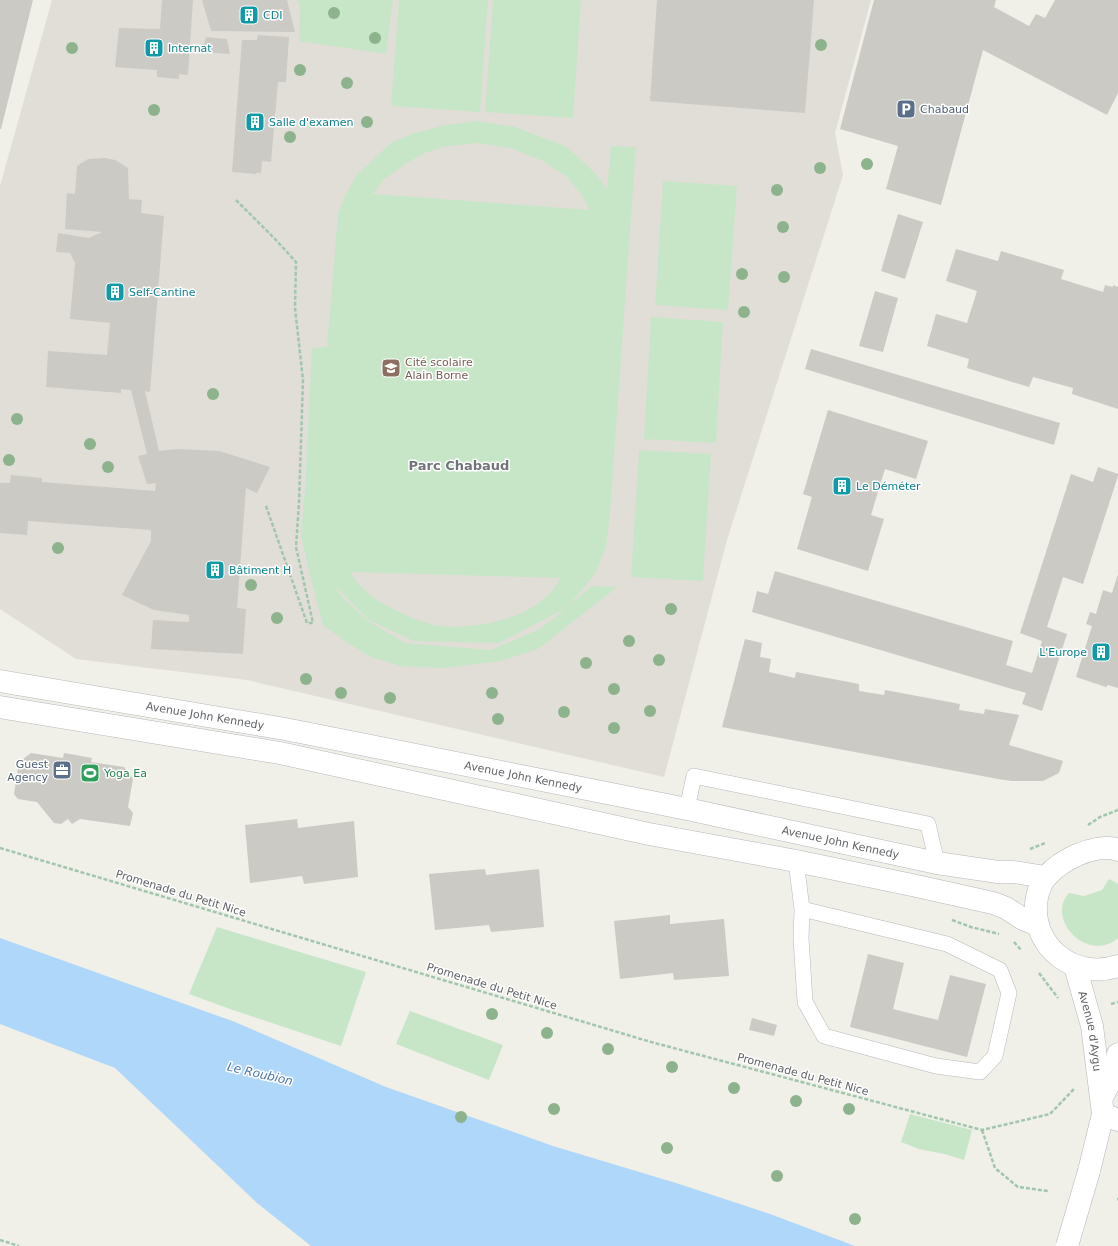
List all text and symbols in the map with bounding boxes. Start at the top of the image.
building icon: CDI [238,4,260,26]
place label: CDI [263,9,282,22]
building icon: Internat [143,37,165,59]
place label: Internat [168,42,212,55]
parking icon: Chabaud [895,98,917,120]
place label: Chabaud [920,103,969,116]
building icon: Salle d'examen [244,111,266,133]
place label: Salle d'examen [269,116,353,129]
building icon: Self-Cantine [104,281,126,303]
place label: Self-Cantine [129,286,196,299]
place label: Cité scolaire Alain Borne [405,356,473,382]
school or university icon: Cité scolaire Alain Borne [380,357,402,379]
district label: Parc Chabaud [409,458,509,473]
building icon: Le Déméter [831,475,853,497]
place label: Le Déméter [856,480,921,493]
building icon: Bâtiment H [204,559,226,581]
place label: Bâtiment H [229,564,291,577]
building icon: L'Europe [1090,641,1112,663]
place label: L'Europe [1039,646,1087,659]
street label: Avenue John Kennedy [145,700,266,732]
place label: Guest Agency [7,758,49,784]
office icon: Guest Agency [51,759,73,781]
street label: Avenue John Kennedy [463,759,584,795]
sports icon: Yoga Ea [79,762,101,784]
place label: Yoga Ea [103,767,147,780]
street label: Avenue John Kennedy [781,824,901,862]
street label: Promenade du Petit Nice [114,867,248,920]
street label: Promenade du Petit Nice [425,960,559,1013]
street label: Avenue d'Aygu [1075,990,1104,1072]
street label: Promenade du Petit Nice [736,1051,870,1098]
water label: Le Roubion [226,1060,294,1088]

